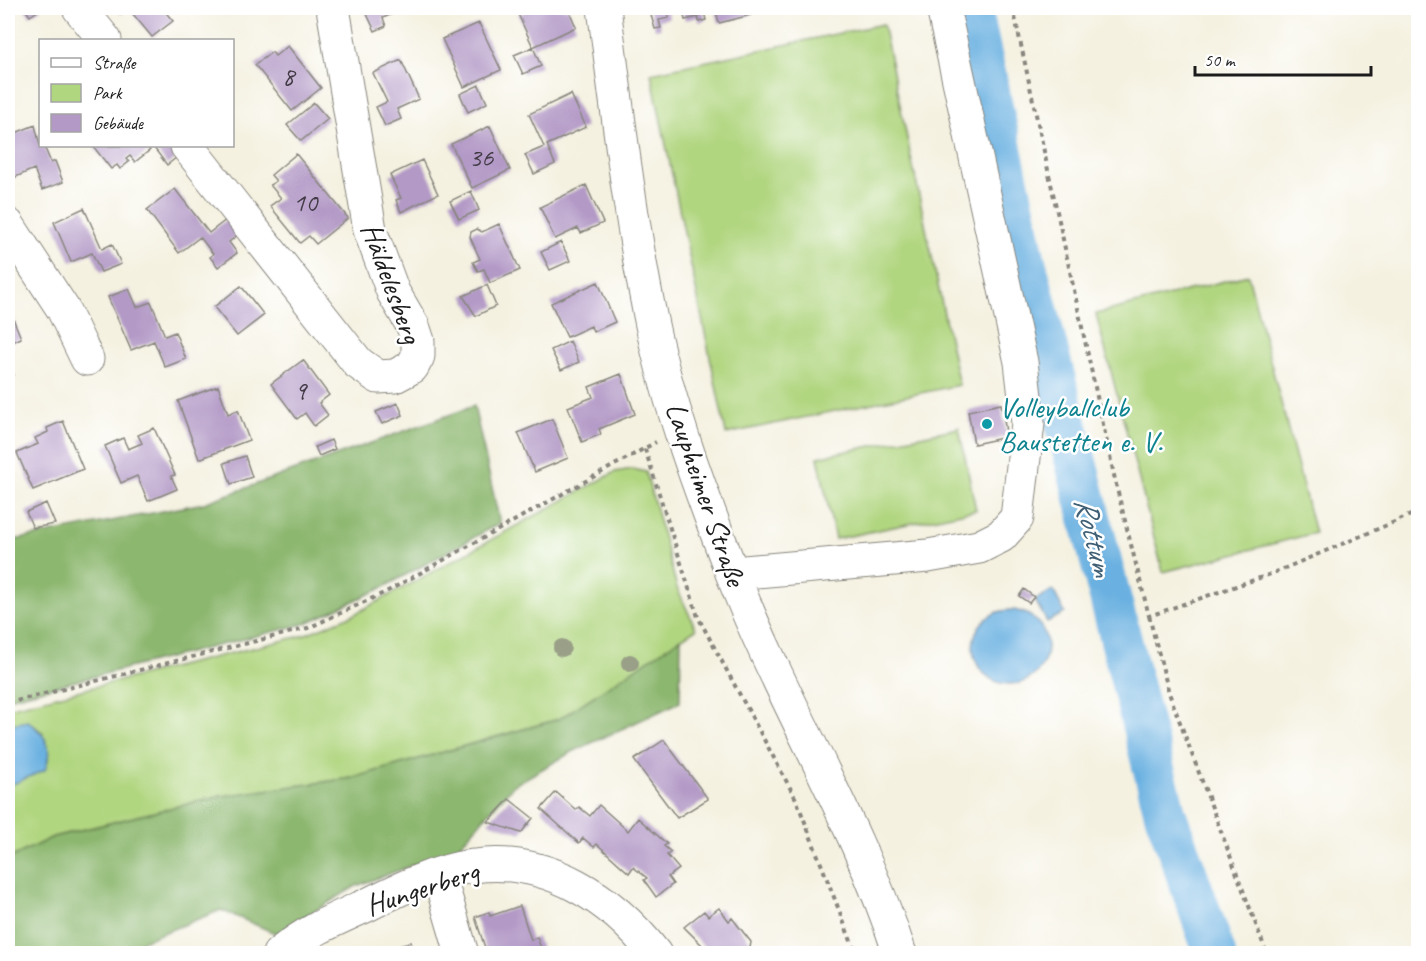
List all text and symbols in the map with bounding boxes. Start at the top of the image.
legend [39,39,234,147]
scale bar [1195,39,1370,77]
text: 50 m [1204,49,1237,71]
text: Straße [93,52,137,74]
house number: 8 [282,59,297,93]
text: Park [93,82,123,104]
text: Gebäude [93,112,144,134]
house number: 36 [469,140,494,174]
house number: 10 [293,185,319,219]
street label: Häldelesberg [353,217,432,350]
house number: 9 [294,373,308,407]
place label: Volleyballclub Baustetten e. V. [999,388,1163,460]
street label: Laupheimer Straße [657,397,756,593]
marker: Volleyballclub Baustetten e. V. [980,417,994,431]
water label: Rottum [1065,493,1124,581]
street label: Hungerberg [361,851,486,924]

